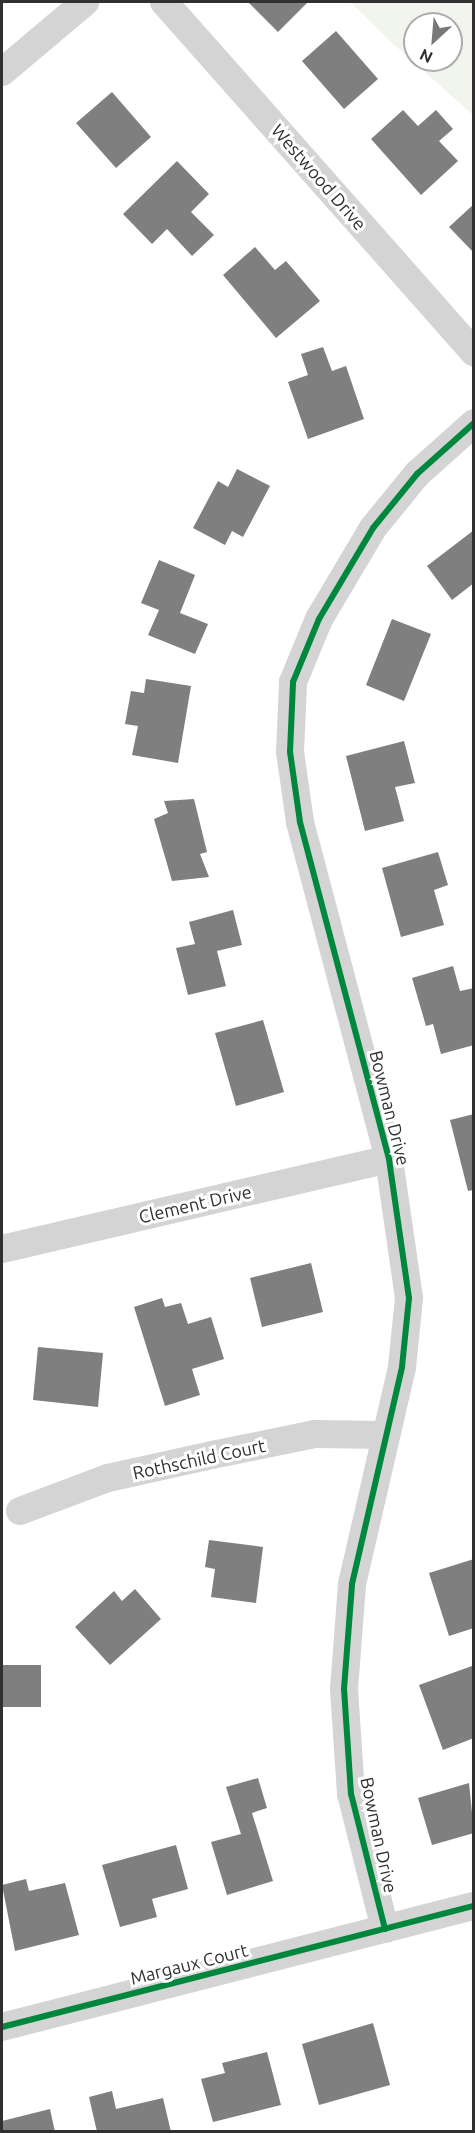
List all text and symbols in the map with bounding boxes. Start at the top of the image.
north arrow [403,12,463,72]
text: N [417,46,435,67]
street label: Westwood Drive [267,120,371,234]
street label: Bowman Drive [365,1048,415,1168]
street label: Clement Drive [136,1181,254,1227]
street label: Rothschild Court [131,1434,267,1484]
street label: Bowman Drive [356,1775,402,1895]
street label: Margaux Court [128,1939,250,1989]

